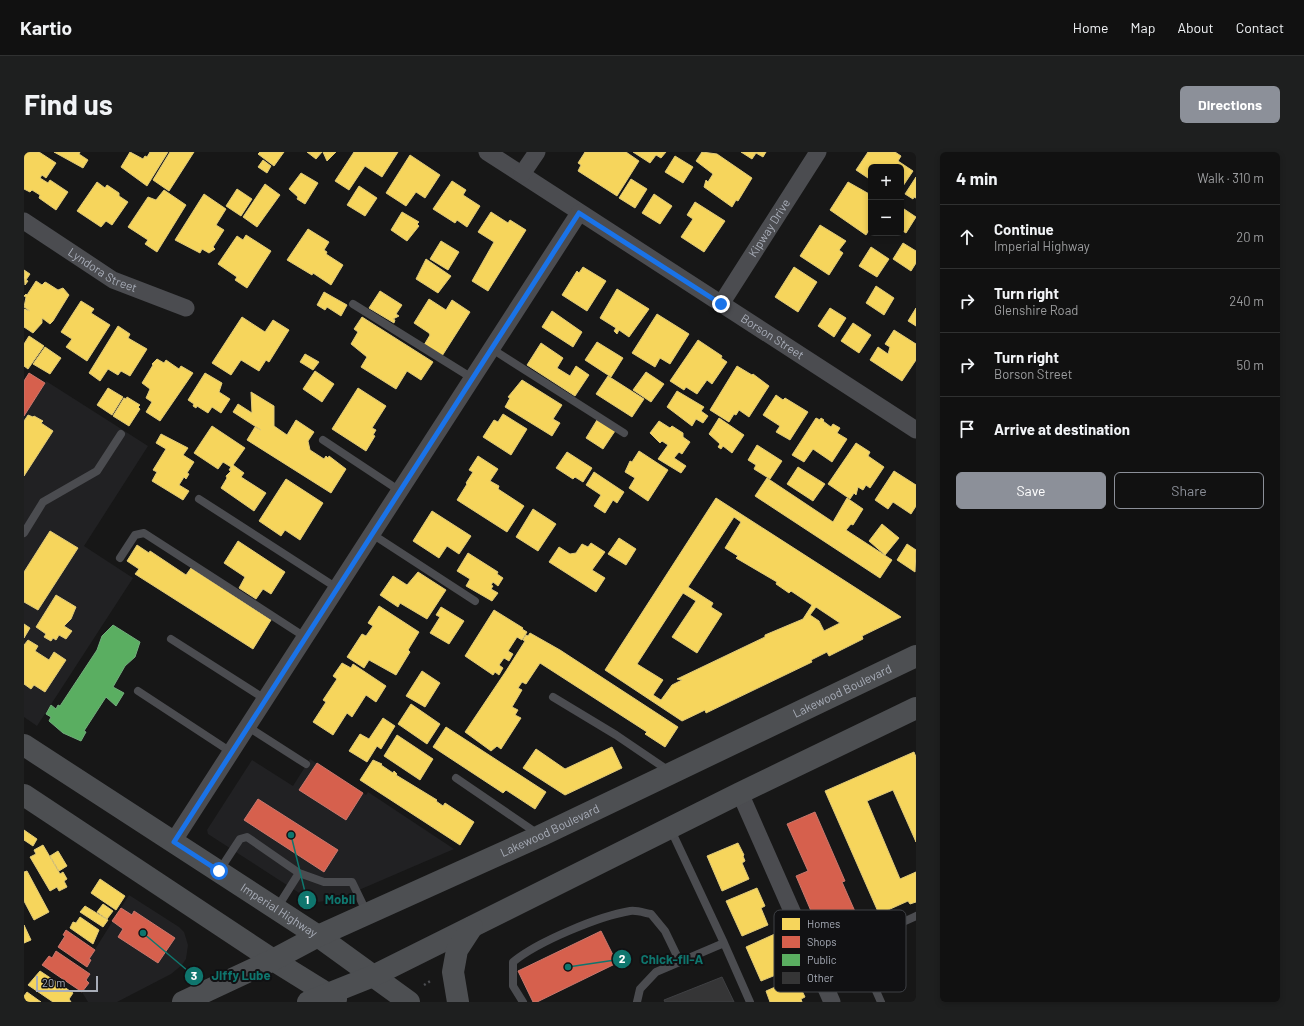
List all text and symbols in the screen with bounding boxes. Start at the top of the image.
text: Kartio [20,16,72,39]
text: Home [1073,19,1109,36]
text: Map [1131,19,1155,36]
text: About [1177,19,1214,36]
text: Contact [1236,19,1284,36]
button: Directions [1180,86,1280,123]
text: Find us [24,87,113,121]
map controls [868,164,904,236]
button: + [868,164,904,200]
text: 4 min [956,168,998,188]
text: Walk · 310 m [1197,170,1264,186]
street label: Kipway Drive [745,196,792,259]
button: − [868,200,904,236]
text: Continue [994,220,1054,238]
icon: ahead [956,226,978,248]
text: 20 m [1236,229,1264,245]
text: Imperial Highway [994,238,1090,254]
street label: Lyndora Street [66,244,139,295]
text: Turn right [994,284,1059,302]
icon: right [956,290,978,312]
text: 240 m [1229,293,1264,309]
route end [712,295,730,313]
text: Glenshire Road [994,302,1078,318]
street label: Borson Street [739,310,807,362]
text: Turn right [994,348,1059,366]
icon: right [956,354,978,376]
text: 50 m [1237,357,1264,373]
text: Borson Street [994,366,1072,382]
icon: arrive [956,418,978,440]
text: Arrive at destination [994,420,1130,438]
button: Save [956,472,1106,509]
button: Share [1114,472,1264,509]
street label: Lakewood Boulevard [790,661,893,720]
street label: Lakewood Boulevard [498,801,601,859]
route start [210,862,228,880]
street label: Imperial Highway [239,880,321,940]
callout: Mobil [297,887,364,912]
text: Mobil [325,891,355,907]
text: 1 [305,892,309,906]
legend [774,910,906,992]
text: Homes [807,917,840,930]
text: Shops [807,935,837,948]
callout: Chick-fil-A [612,946,711,971]
text: 2 [619,951,626,965]
text: Chick-fil-A [641,951,704,967]
text: Public [807,953,837,966]
callout: Jiffy Lube [184,963,279,988]
text: Jiffy Lube [211,967,271,983]
text: 3 [191,968,197,982]
text: Other [807,971,834,984]
scale bar [36,974,98,993]
text: 20 m [42,976,65,989]

